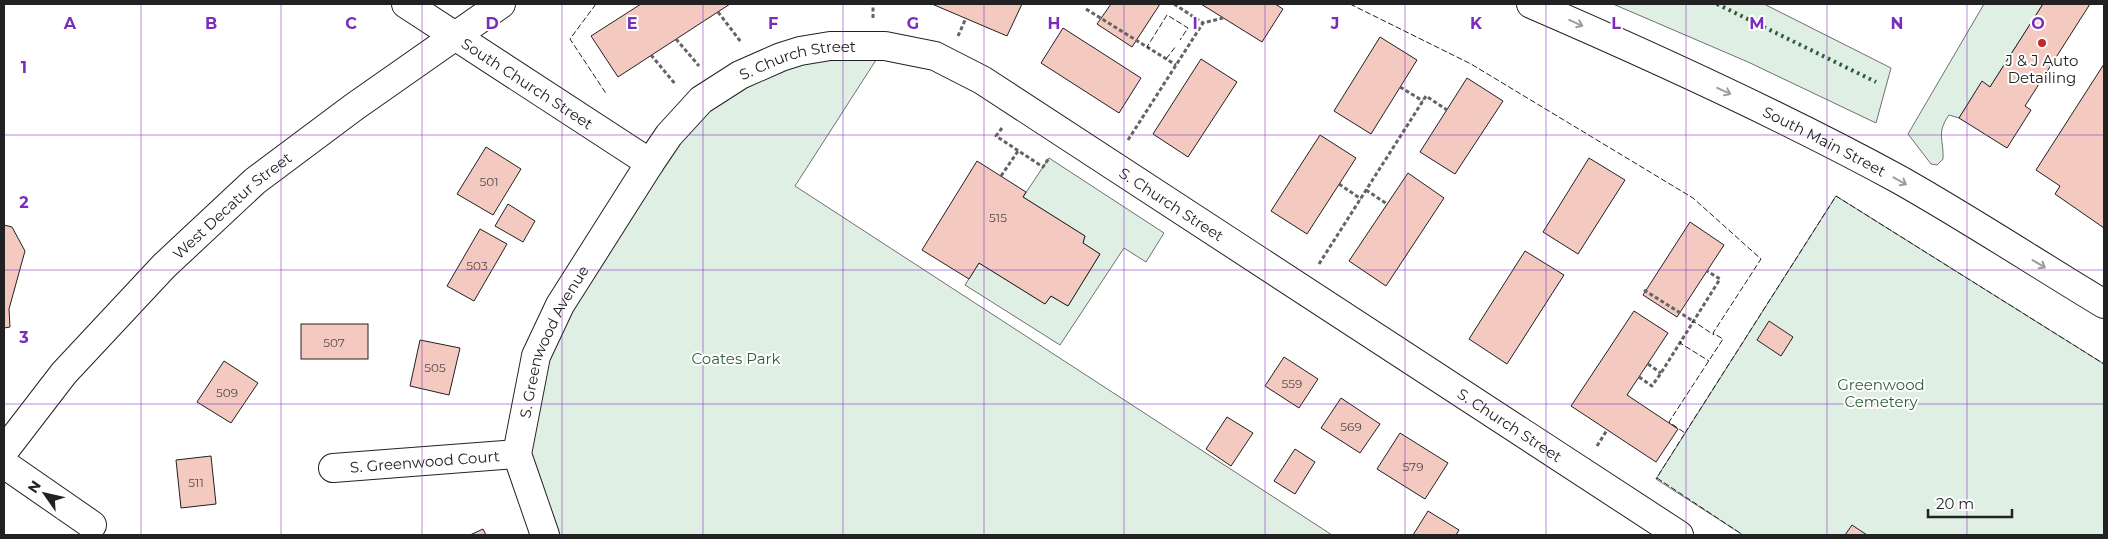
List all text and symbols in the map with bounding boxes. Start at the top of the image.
text: A [63,14,77,33]
text: B [205,14,217,33]
text: C [345,14,357,33]
text: D [485,14,499,33]
text: E [627,14,637,33]
text: F [768,14,778,33]
text: G [907,14,919,33]
text: H [1048,14,1060,33]
text: I [1192,14,1198,33]
text: J [1330,14,1339,33]
text: K [1470,14,1483,33]
text: L [1611,14,1621,33]
text: M [1749,14,1765,33]
text: N [1891,14,1903,33]
text: O [2031,14,2045,33]
one-way arrow [1568,19,1583,29]
street label: South Church Street [458,33,597,133]
street label: S. Church Street [736,36,856,84]
marker: J & J Auto Detailing [2036,37,2048,49]
place label: J & J Auto Detailing [2005,51,2078,87]
text: 1 [21,58,27,77]
one-way arrow [1716,87,1731,96]
street label: South Main Street [1760,102,1889,180]
street label: West Decatur Street [168,148,295,263]
street label: S. Church Street [1116,163,1228,245]
house number: 501 [479,174,499,189]
one-way arrow [1892,176,1906,186]
text: 2 [19,193,29,212]
house number: 515 [989,210,1007,225]
house number: 503 [466,258,488,273]
one-way arrow [2031,260,2045,270]
street label: S. Greenwood Avenue [515,261,592,420]
text: 3 [18,328,29,347]
house number: 507 [323,335,345,350]
park label: Coates Park [692,349,780,368]
house number: 505 [424,360,446,375]
park label: Greenwood Cemetery [1837,375,1925,411]
house number: 559 [1282,376,1302,391]
street label: S. Church Street [1454,384,1566,466]
house number: 509 [216,385,238,400]
house number: 569 [1340,419,1362,434]
street label: S. Greenwood Court [349,446,500,476]
house number: 579 [1402,459,1424,474]
north arrow [20,469,70,519]
house number: 511 [188,475,204,490]
text: N [24,477,45,496]
scale bar [1928,486,2012,518]
text: 20 m [1936,494,1974,513]

